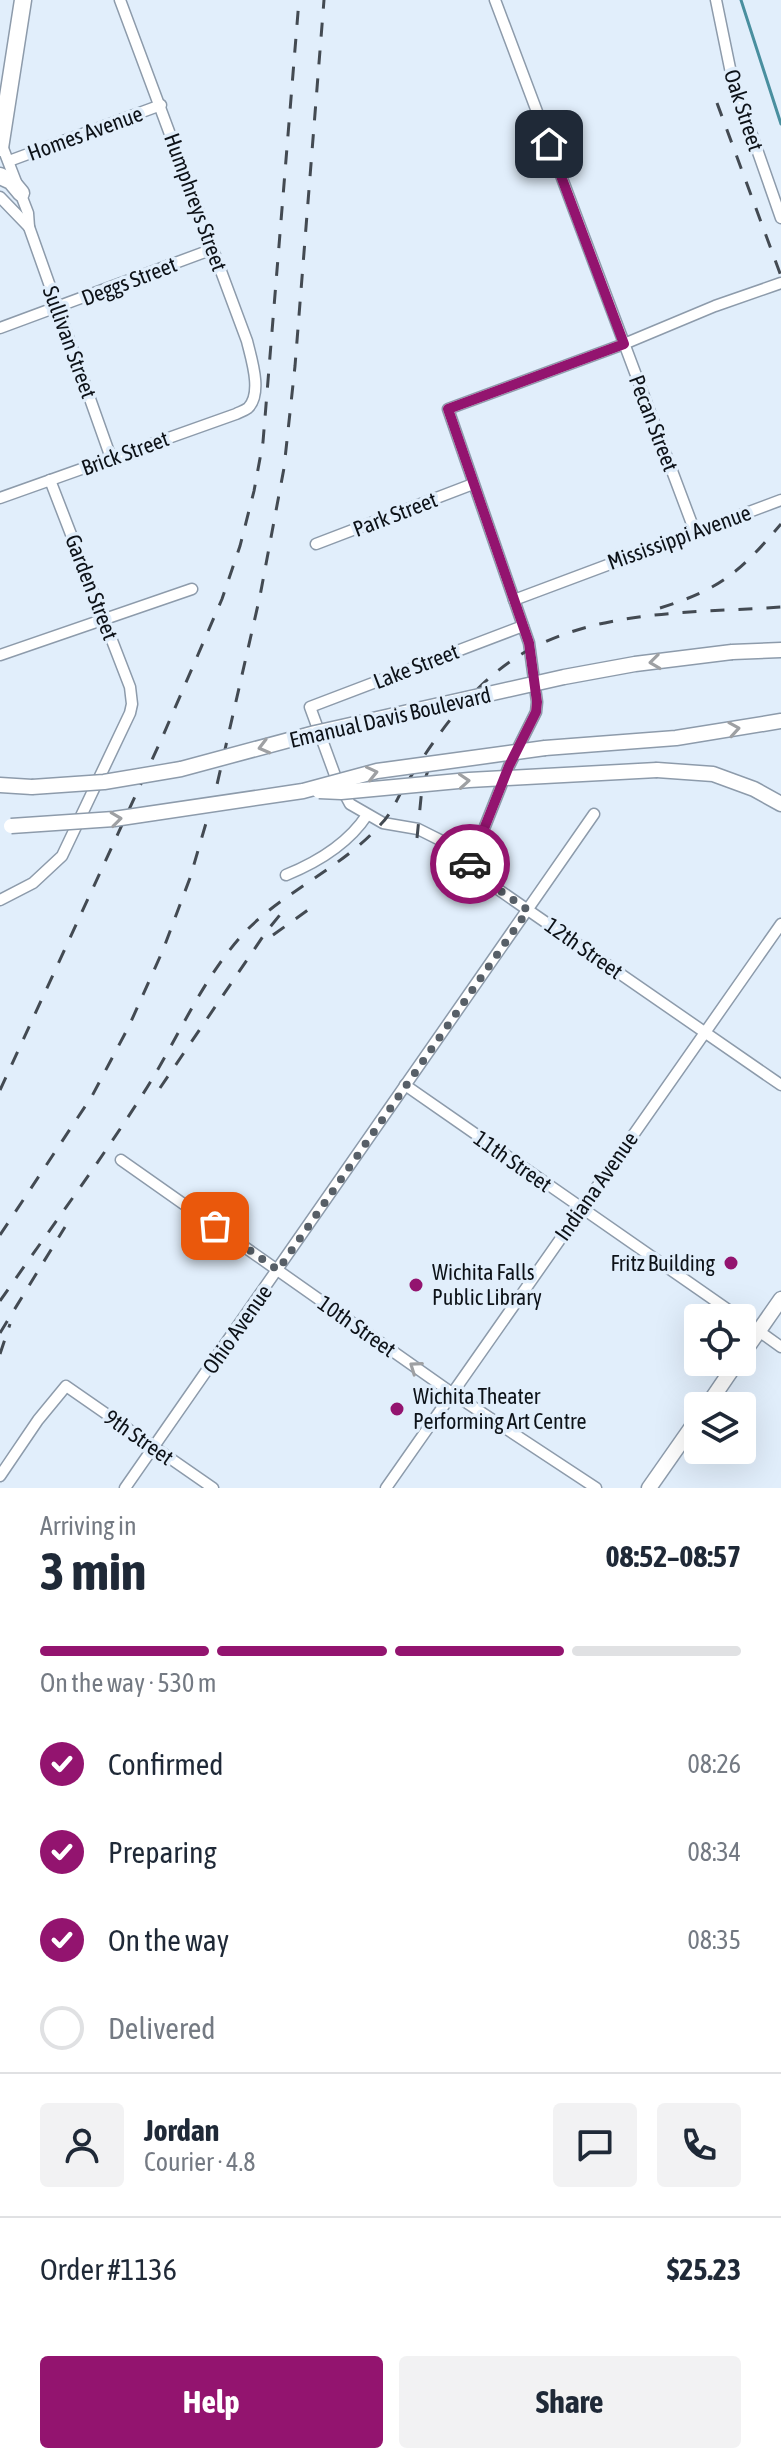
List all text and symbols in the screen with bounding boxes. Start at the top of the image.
street label: Oak Street [719,66,769,154]
street label: Homes Avenue [24,100,146,166]
pin [515,110,583,178]
icon: home [527,122,571,166]
street label: Humphreys Street [159,130,233,274]
street label: Deggs Street [78,251,180,311]
street label: Sullivan Street [38,282,102,402]
street label: Pecan Street [624,371,684,475]
street label: Brick Street [78,425,172,481]
street label: Park Street [349,486,441,542]
street label: Mississippi Avenue [604,499,754,575]
street label: Garden Street [60,531,124,643]
street label: Lake Street [370,638,462,694]
one-way arrow [648,653,661,670]
street label: Emanual Davis Boulevard [287,681,493,753]
one-way arrow [727,721,741,738]
one-way arrow [258,737,272,754]
one-way arrow [364,765,378,782]
one-way arrow [458,773,471,790]
one-way arrow [110,810,123,827]
courier [430,824,510,904]
icon: car [448,842,492,886]
street label: 12th Street [540,912,628,984]
street label: 11th Street [469,1125,557,1197]
street label: Indiana Avenue [549,1127,643,1245]
pin [181,1192,249,1260]
icon: bag [193,1204,237,1248]
place label: Fritz Building [610,1250,716,1276]
marker: Fritz Building [722,1254,740,1272]
place label: Wichita Falls Public Library [432,1259,542,1310]
marker: Wichita Falls Public Library [407,1276,425,1294]
street label: Ohio Avenue [197,1279,277,1379]
street label: 10th Street [313,1290,401,1362]
map controls [684,1304,756,1464]
button: locate [684,1304,756,1376]
one-way arrow [409,1362,423,1377]
place label: Wichita Theater Performing Art Centre [413,1383,587,1434]
button: layers [684,1392,756,1464]
marker: Wichita Theater Performing Art Centre [388,1400,406,1418]
street label: 9th Street [99,1404,179,1470]
text: Arriving in [40,1511,137,1541]
text: 08:52–08:57 [606,1539,741,1573]
text: 3 min [40,1541,146,1601]
text: On the way · 530 m [40,1668,217,1698]
icon: check [40,1742,84,1786]
text: Confirmed [108,1747,223,1781]
text: 08:26 [687,1749,741,1779]
icon: check [40,1830,84,1874]
text: Preparing [108,1835,217,1869]
text: 08:34 [687,1837,741,1867]
icon: check [40,1918,84,1962]
text: On the way [108,1923,229,1957]
text: 08:35 [687,1925,741,1955]
text: Delivered [108,2011,216,2045]
button: person [40,2103,124,2187]
button: chat [553,2103,637,2187]
button: phone [657,2103,741,2187]
text: Jordan [144,2113,219,2147]
text: Courier · 4.8 [144,2147,255,2177]
text: Order #1136 [40,2252,177,2286]
text: $25.23 [667,2252,741,2286]
button: Help [40,2356,383,2448]
button: Share [399,2356,741,2448]

